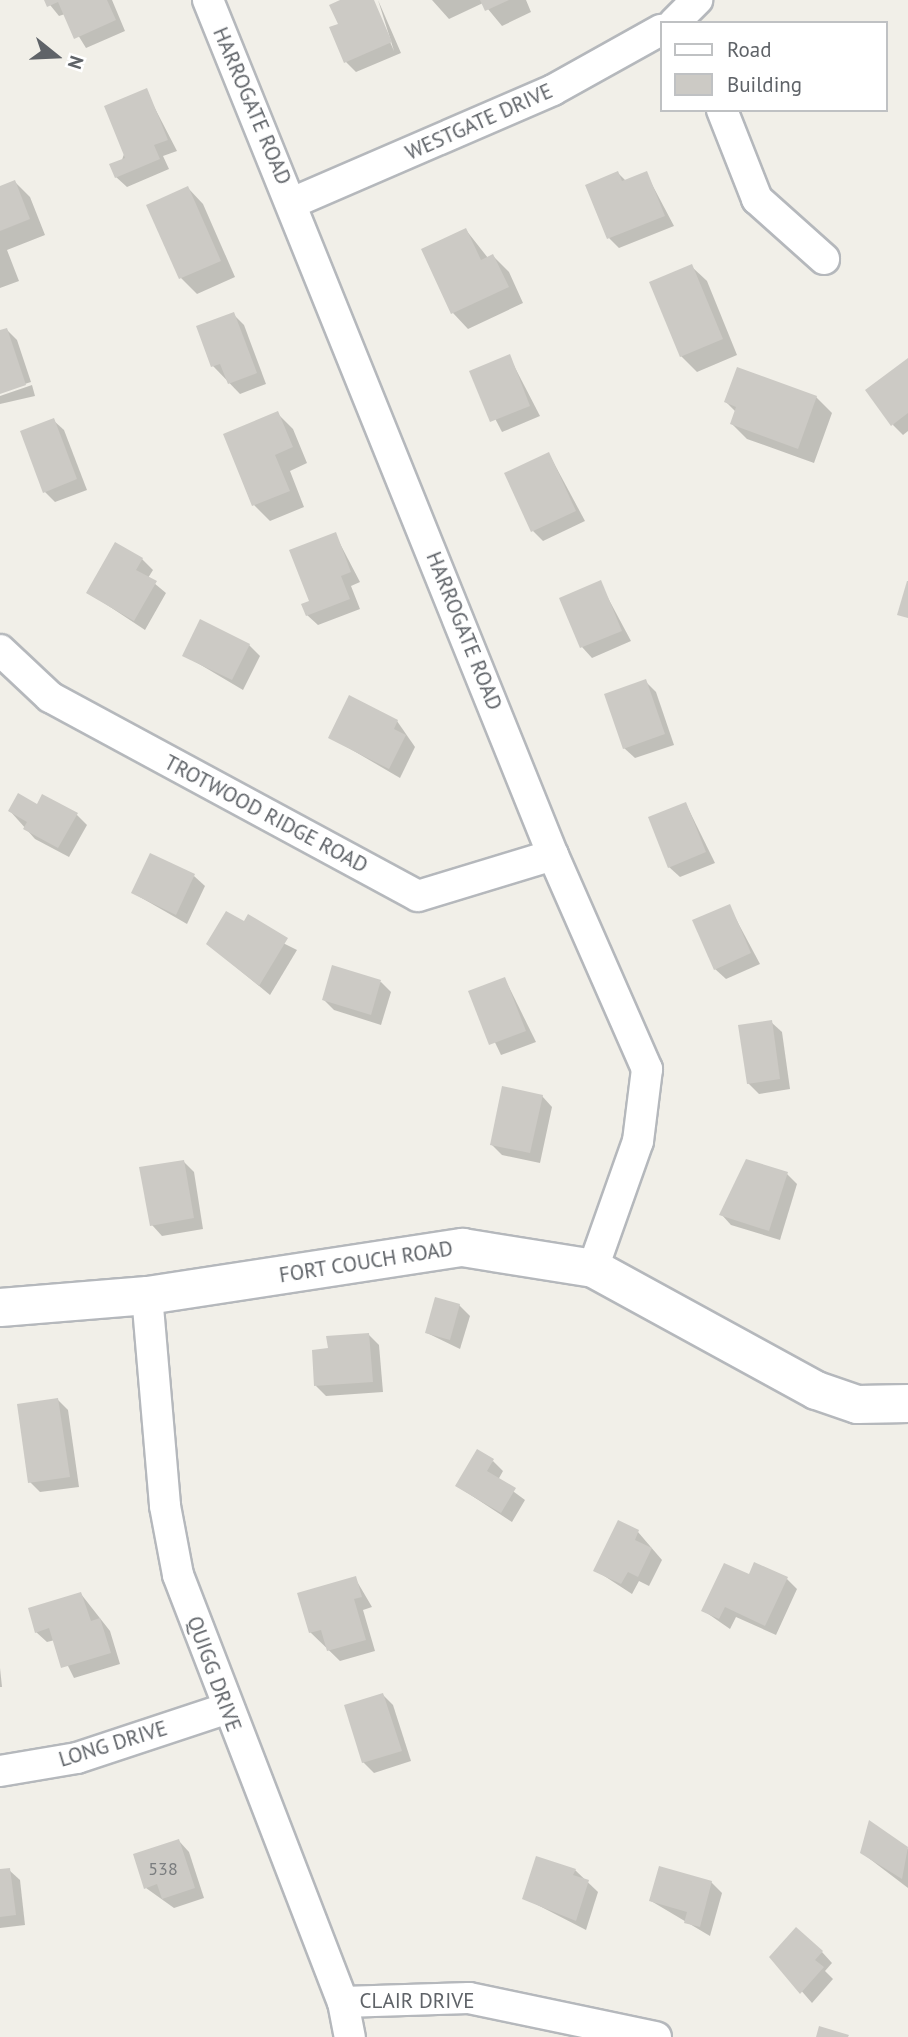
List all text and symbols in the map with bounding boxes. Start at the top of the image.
north arrow [21,21,91,91]
legend [660,21,887,112]
street label: HARROGATE ROAD [207,24,297,188]
text: Road [727,36,771,63]
text: N [63,53,89,72]
text: Building [727,71,802,98]
street label: WESTGATE DRIVE [402,78,556,166]
street label: HARROGATE ROAD [421,548,507,714]
street label: TROTWOOD RIDGE ROAD [160,750,372,878]
street label: FORT COUCH ROAD [277,1236,455,1288]
street label: QUIGG DRIVE [181,1613,247,1735]
street label: LONG DRIVE [56,1716,170,1772]
house number: 538 [148,1858,178,1880]
street label: CLAIR DRIVE [360,1988,474,2014]

